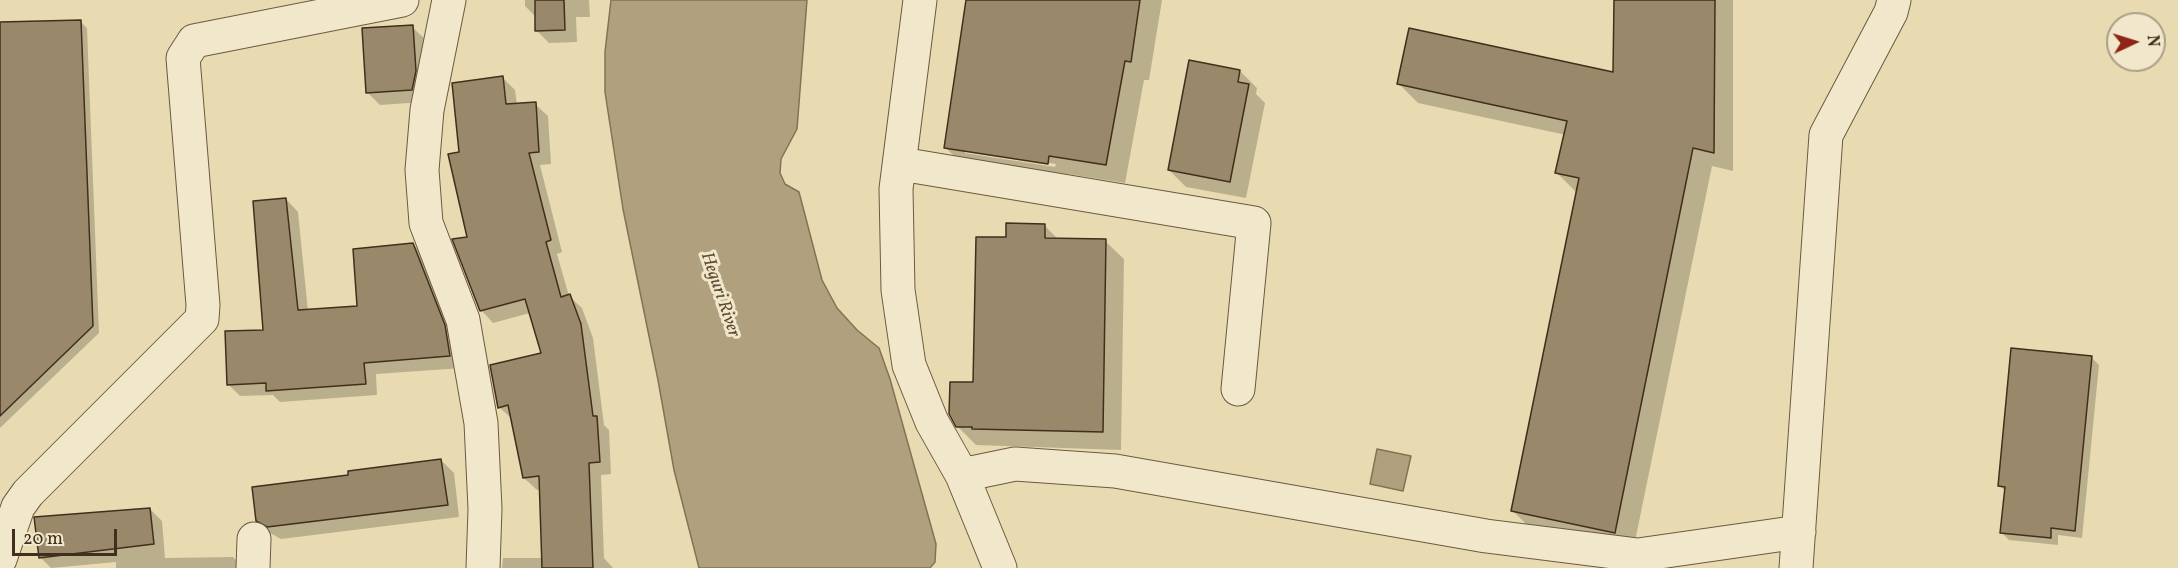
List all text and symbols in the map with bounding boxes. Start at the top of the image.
north arrow [2106,12,2166,72]
text: N [2141,34,2163,47]
water label: Heguri River [694,250,744,340]
scale bar [15,517,120,555]
text: 20 m [23,527,63,552]

